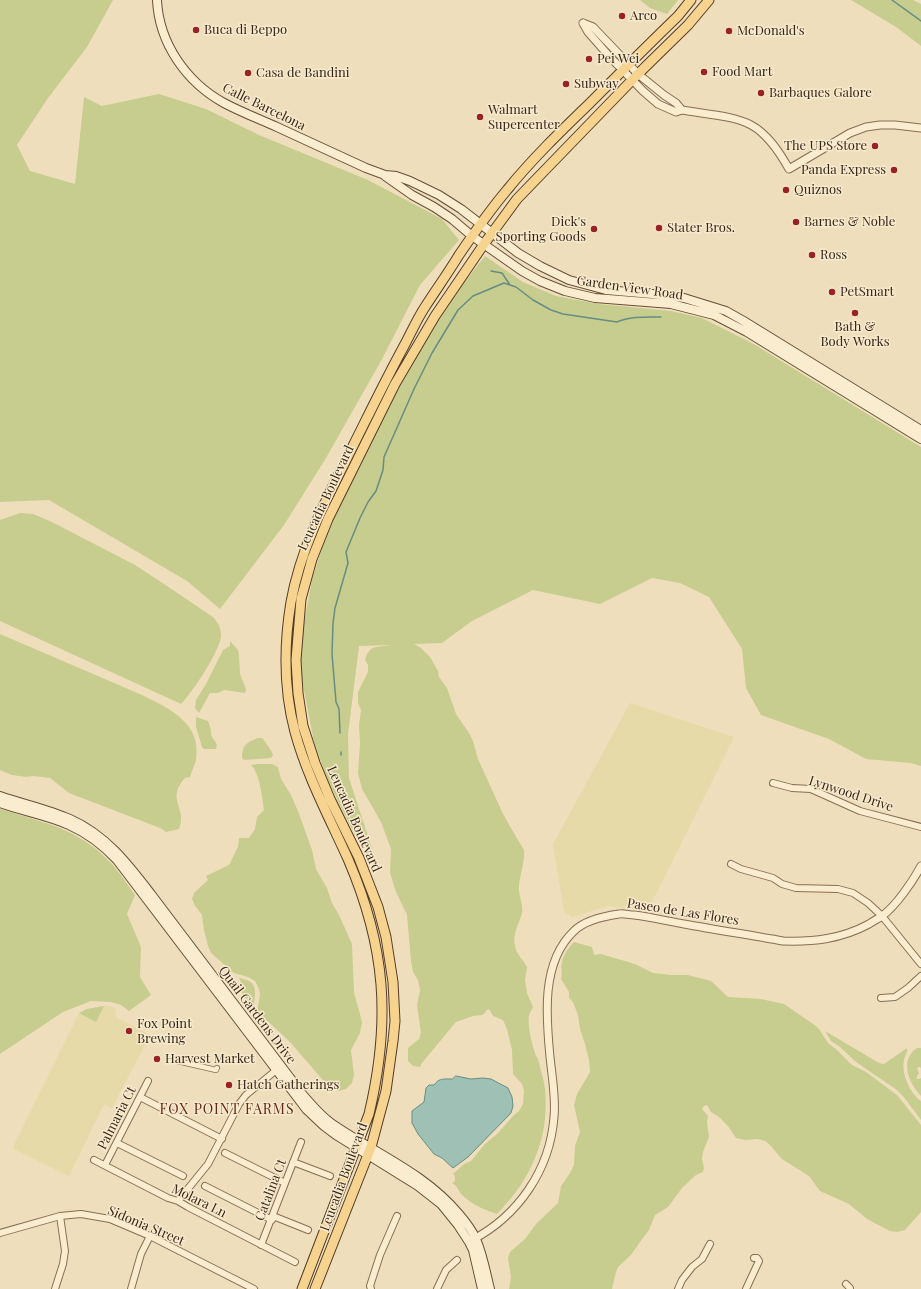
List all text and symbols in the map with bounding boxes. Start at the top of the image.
place label: Arco [630,8,657,24]
marker: Arco [617,11,627,21]
place label: Buca di Beppo [204,22,287,38]
place label: McDonald's [737,23,805,39]
marker: Buca di Beppo [191,25,201,35]
marker: McDonald's [724,26,734,36]
place label: Pei Wei [597,51,639,67]
marker: Pei Wei [584,54,594,64]
place label: Food Mart [712,64,772,80]
place label: Casa de Bandini [256,65,350,81]
marker: Food Mart [699,67,709,77]
marker: Casa de Bandini [243,68,253,78]
place label: Subway [574,76,619,92]
marker: Subway [561,79,571,89]
street label: Calle Barcelona [220,80,308,134]
place label: Barbaques Galore [769,85,872,101]
marker: Barbaques Galore [756,88,766,98]
place label: Walmart Supercenter [488,102,560,133]
marker: Walmart Supercenter [475,112,485,122]
place label: The UPS Store [784,138,867,154]
marker: The UPS Store [870,141,880,151]
place label: Panda Express [801,162,886,178]
marker: Panda Express [889,165,899,175]
place label: Quiznos [794,182,842,198]
marker: Quiznos [781,185,791,195]
place label: Dick's Sporting Goods [496,214,586,245]
place label: Barnes & Noble [804,214,895,230]
marker: Barnes & Noble [791,217,801,227]
place label: Stater Bros. [667,220,735,236]
marker: Stater Bros. [654,223,664,233]
marker: Dick's Sporting Goods [589,224,599,234]
place label: Ross [820,247,847,263]
marker: Ross [807,250,817,260]
street label: Garden View Road [576,273,684,303]
place label: PetSmart [840,284,894,300]
marker: PetSmart [827,287,837,297]
marker: Bath & Body Works [850,308,860,318]
place label: Bath & Body Works [820,319,890,350]
street label: Leucadia Boulevard [295,443,357,553]
street label: Leucadia Boulevard [324,764,384,874]
street label: Lynwood Drive [807,773,895,815]
street label: Paseo de Las Flores [626,895,740,929]
street label: Quail Gardens Drive [215,963,299,1067]
place label: Fox Point Brewing [137,1016,192,1047]
marker: Fox Point Brewing [124,1026,134,1036]
place label: Harvest Market [165,1051,255,1067]
marker: Harvest Market [152,1054,162,1064]
place label: Hatch Gatherings [237,1077,339,1093]
marker: Hatch Gatherings [224,1080,234,1090]
street label: Palmaria Ct [94,1084,140,1152]
district label: FOX POINT FARMS [159,1102,295,1118]
street label: Leucadia Boulevard [317,1121,371,1233]
street label: Catalina Ct [252,1157,290,1223]
street label: Molara Ln [169,1181,229,1221]
street label: Sidonia Street [105,1203,187,1249]

